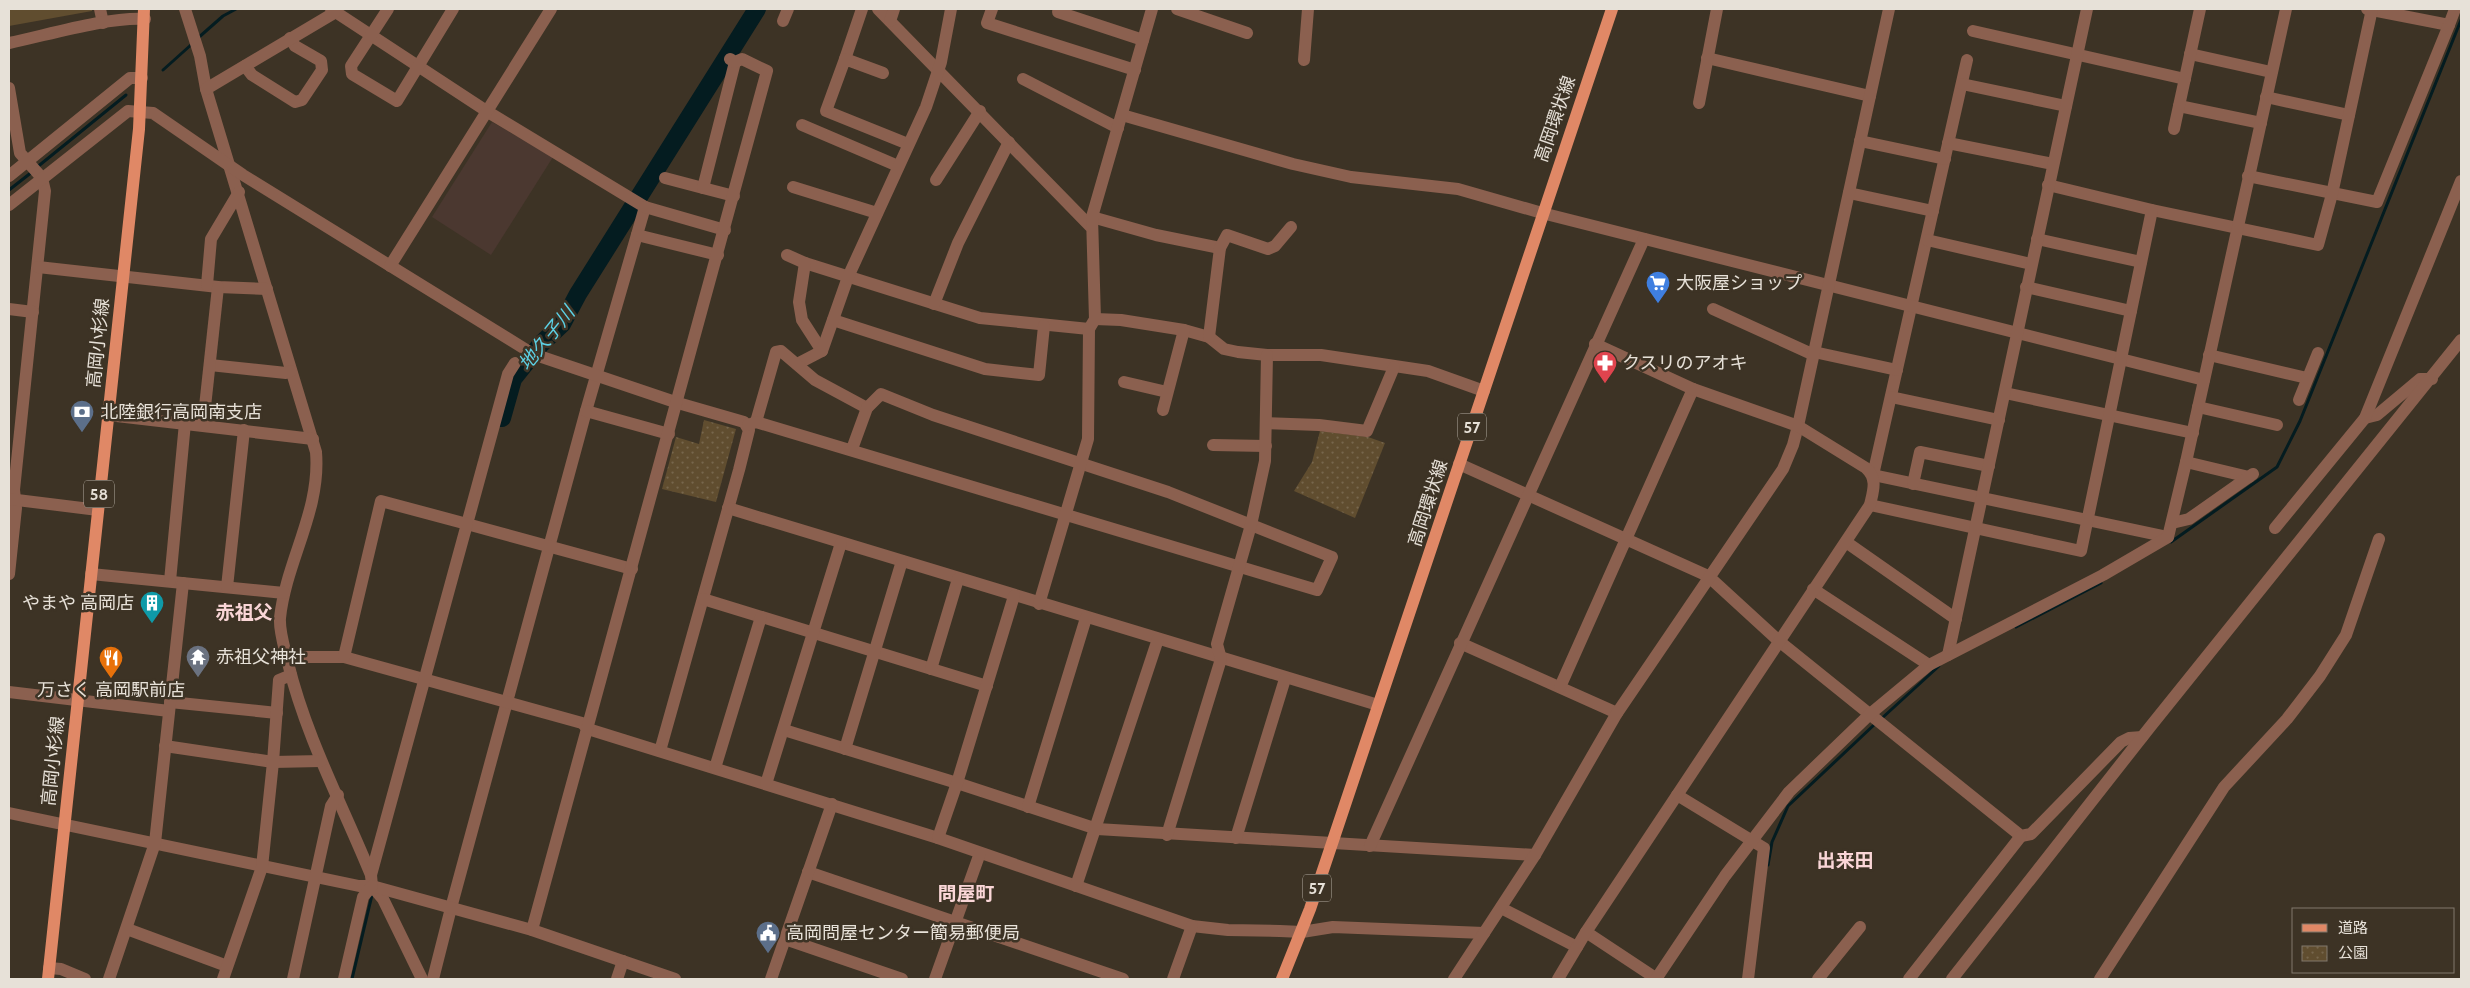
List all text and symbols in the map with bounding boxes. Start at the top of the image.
street label: 高岡環状線 [1530,73,1580,165]
supermarket icon: 大阪屋ショップ [1645,270,1671,304]
place label: 大阪屋ショップ [1676,272,1802,294]
street label: 高岡小杉線 [82,297,114,389]
water label: 地久子川 [514,300,580,375]
pharmacy icon: クスリのアオキ [1592,350,1618,384]
place label: クスリのアオキ [1622,352,1747,374]
bank icon: 北陸銀行高岡南支店 [69,399,95,433]
place label: 北陸銀行高岡南支店 [100,401,262,423]
road number: 57 [1458,414,1486,441]
street label: 高岡環状線 [1404,457,1452,549]
road number: 58 [84,480,114,508]
building icon: やまや 高岡店 [139,590,165,624]
place label: やまや 高岡店 [22,592,134,614]
district label: 赤祖父 [215,601,273,624]
temple icon: 赤祖父神社 [185,644,211,678]
restaurant icon: 万さく 高岡駅前店 [98,645,124,679]
place label: 赤祖父神社 [216,646,306,668]
place label: 万さく 高岡駅前店 [37,679,185,701]
street label: 高岡小杉線 [37,715,69,807]
district label: 出来田 [1816,849,1874,872]
road number: 57 [1303,874,1331,901]
district label: 問屋町 [937,882,995,905]
legend [2292,908,2455,973]
text: 道路 [2338,919,2368,937]
public building icon: 高岡問屋センター簡易郵便局 [755,920,781,954]
place label: 高岡問屋センター簡易郵便局 [786,922,1020,944]
text: 公園 [2338,944,2368,962]

